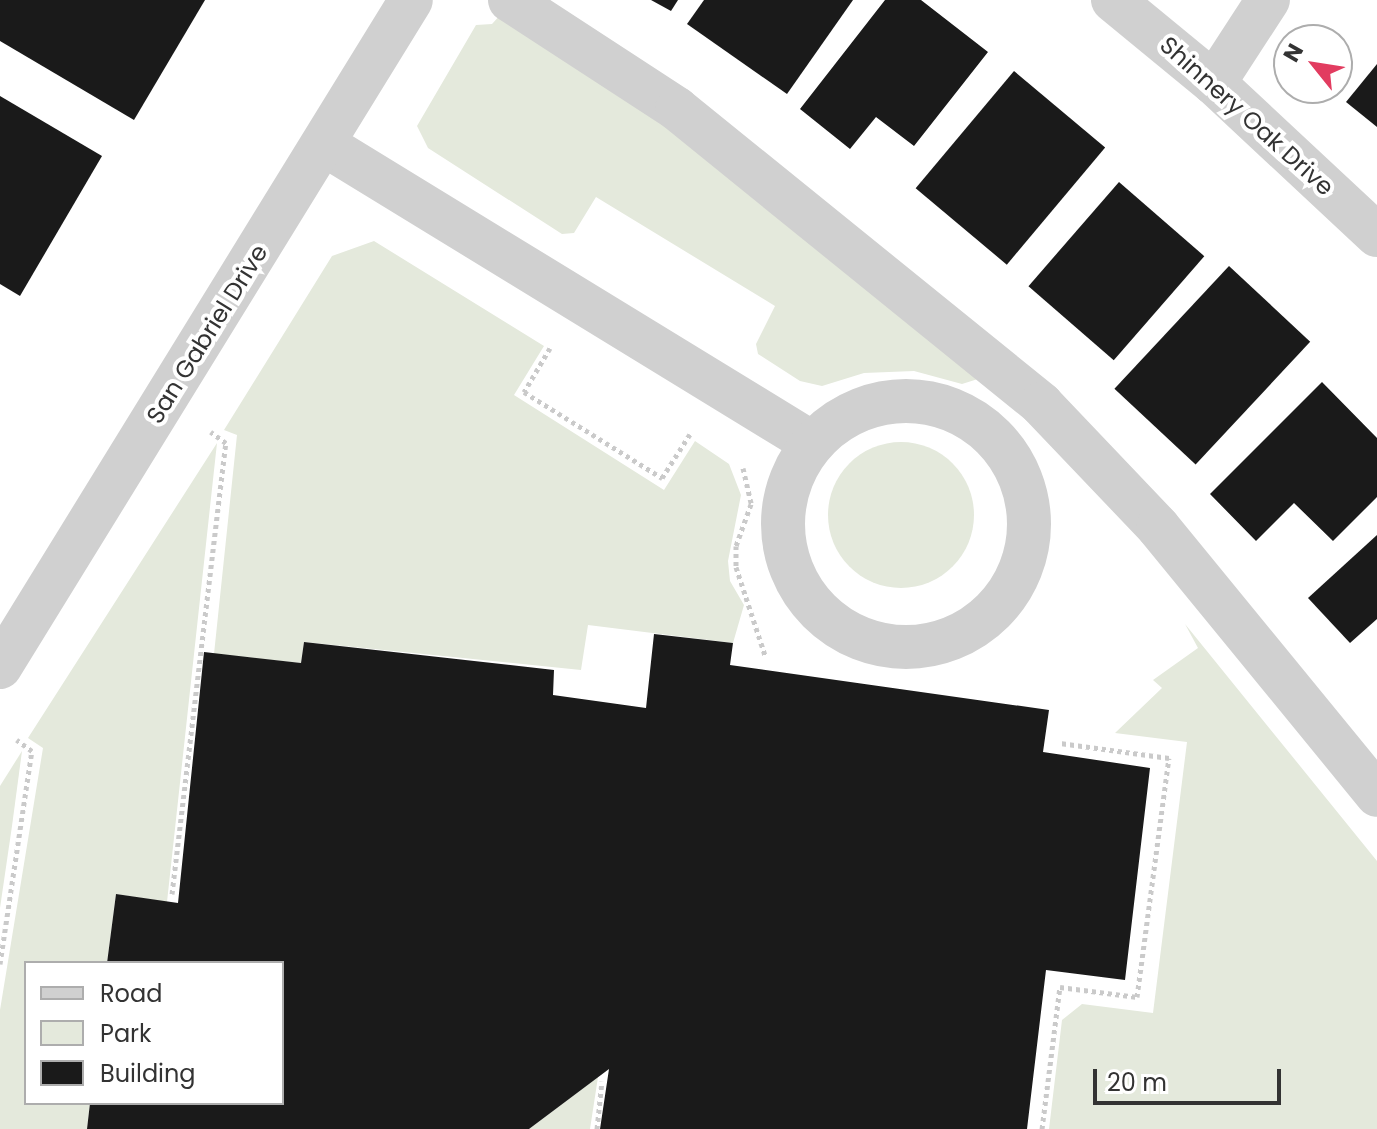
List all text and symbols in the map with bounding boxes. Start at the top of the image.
north arrow [1273,24,1353,104]
street label: Shinnery Oak Drive [1154,30,1340,202]
text: N [1276,38,1311,68]
street label: San Gabriel Drive [140,239,274,429]
legend [24,961,284,1105]
text: Road [100,977,162,1010]
text: Park [100,1017,151,1050]
scale bar [1097,1053,1285,1103]
text: Building [100,1057,196,1090]
text: 20 m [1107,1066,1167,1099]

